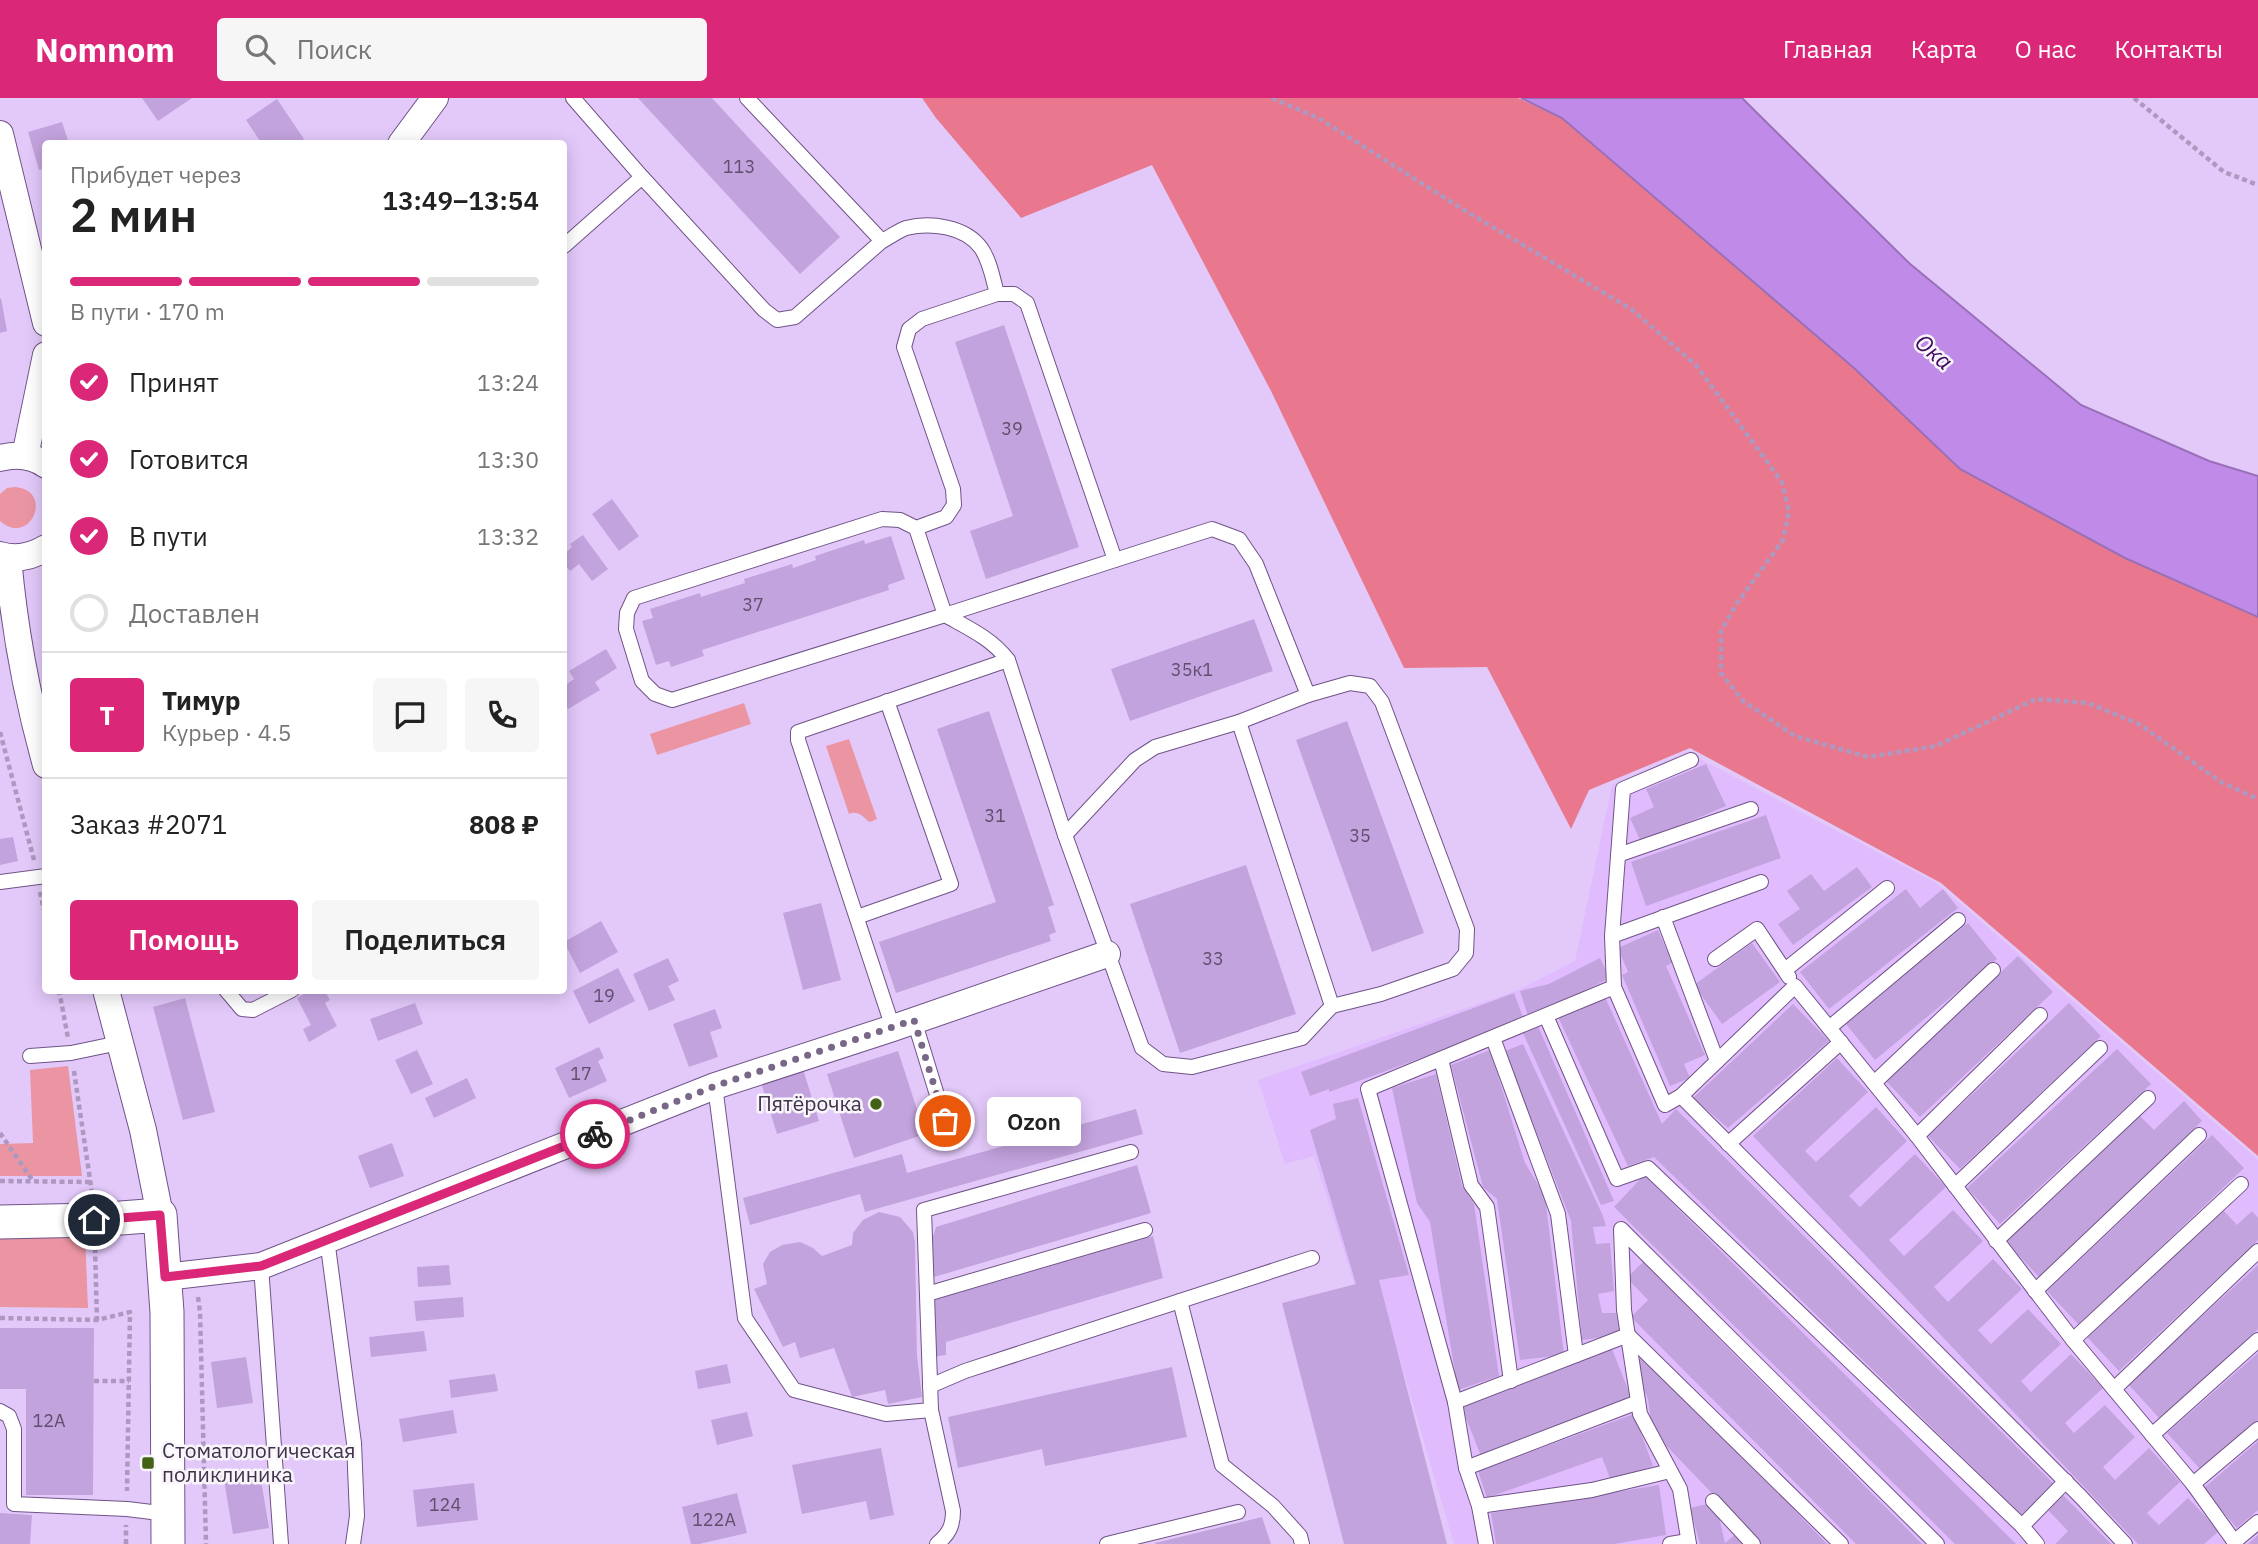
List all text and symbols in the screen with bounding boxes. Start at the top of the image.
search box [217,18,707,81]
text: Nomnom [35,28,175,71]
icon: search [241,30,279,68]
text: Поиск [297,32,372,66]
text: Главная [1783,33,1873,65]
text: Карта [1911,33,1977,65]
text: О нас [2015,33,2076,65]
text: Контакты [2114,33,2223,65]
house number: 113 [723,155,755,178]
text: Прибудет через [70,159,242,189]
text: 13:49–13:54 [382,183,539,217]
text: 2 мин [70,185,197,245]
text: В пути · 170 m [70,296,225,326]
water label: Ока [1909,327,1960,376]
icon: check [70,363,108,401]
text: Принят [129,365,219,399]
text: 13:24 [477,367,539,397]
house number: 39 [1001,417,1023,440]
icon: check [70,440,108,478]
text: Готовится [129,442,249,476]
text: 13:30 [477,444,539,474]
icon: check [70,517,108,555]
text: В пути [129,519,208,553]
text: 13:32 [477,521,539,551]
house number: 37 [742,593,764,616]
text: Доставлен [129,596,260,630]
house number: 35к1 [1171,658,1213,681]
button: chat [373,678,447,752]
button: phone [465,678,539,752]
text: Тимур [162,683,241,717]
text: Т [99,698,115,732]
text: Курьер · 4.5 [162,717,292,747]
house number: 31 [984,804,1006,827]
text: Заказ #2071 [70,807,227,841]
text: 808 ₽ [469,807,539,841]
house number: 35 [1349,824,1371,847]
button: Помощь [70,900,298,980]
button: Поделиться [312,900,539,980]
house number: 33 [1202,947,1224,970]
house number: 19 [593,984,615,1007]
house number: 17 [570,1062,592,1085]
place label: Пятёрочка [757,1089,862,1117]
pin [915,1091,975,1151]
marker: Пятёрочка [868,1096,884,1112]
callout: Ozon [987,1096,1082,1146]
courier [560,1099,630,1169]
icon: bag [926,1102,964,1140]
text: Ozon [1007,1106,1061,1136]
icon: bike [576,1115,614,1153]
pin [64,1190,124,1250]
icon: home [75,1201,113,1239]
house number: 12А [32,1409,66,1432]
place label: Стоматологическая поликлиника [162,1436,355,1488]
marker: Стоматологическая поликлиника [140,1455,156,1471]
house number: 124 [429,1493,461,1516]
house number: 122А [692,1508,736,1531]

